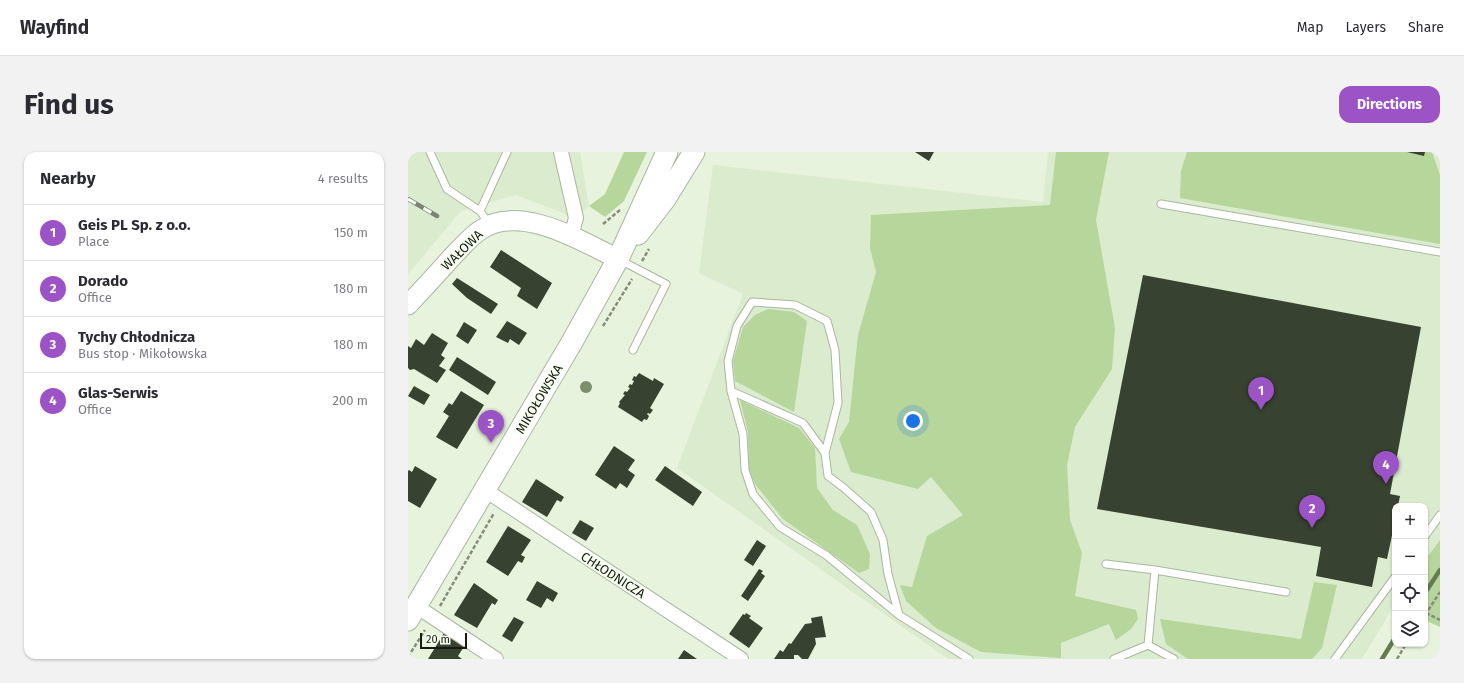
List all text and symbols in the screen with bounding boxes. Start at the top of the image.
text: Wayfind [20,16,89,39]
text: Map [1297,19,1323,36]
text: Layers [1345,19,1386,36]
text: Share [1408,19,1444,36]
button: Directions [1339,86,1440,123]
text: Find us [24,88,114,121]
text: Nearby [40,168,95,189]
text: 4 results [318,171,368,186]
text: Geis PL Sp. z o.o. [78,216,191,234]
text: 1 [50,225,56,240]
text: 150 m [334,225,368,240]
street label: WAŁOWA [438,226,486,273]
text: Place [78,234,109,249]
text: Dorado [78,272,128,290]
text: 2 [50,281,56,296]
text: 180 m [333,281,368,296]
text: Office [78,290,112,305]
text: Tychy Chłodnicza [78,328,195,346]
text: 3 [50,337,56,352]
text: 180 m [333,337,368,352]
text: Bus stop · Mikołowska [78,346,207,361]
street label: MIKOŁOWSKA [512,361,566,436]
pin: 1 [1248,377,1274,410]
text: Glas-Serwis [78,384,158,402]
text: 4 [49,393,57,408]
text: 200 m [332,393,368,408]
text: Office [78,402,112,417]
pin: 3 [478,410,504,443]
your location [903,411,923,431]
pin: 4 [1373,451,1399,484]
pin: 2 [1299,495,1325,528]
map controls [1392,503,1428,647]
button: + [1392,503,1428,539]
button: − [1392,539,1428,575]
street label: CHŁODNICZA [578,549,648,602]
button: locate [1392,575,1428,611]
button: layers [1392,611,1428,647]
scale bar [420,631,467,650]
text: 20 m [426,633,450,646]

